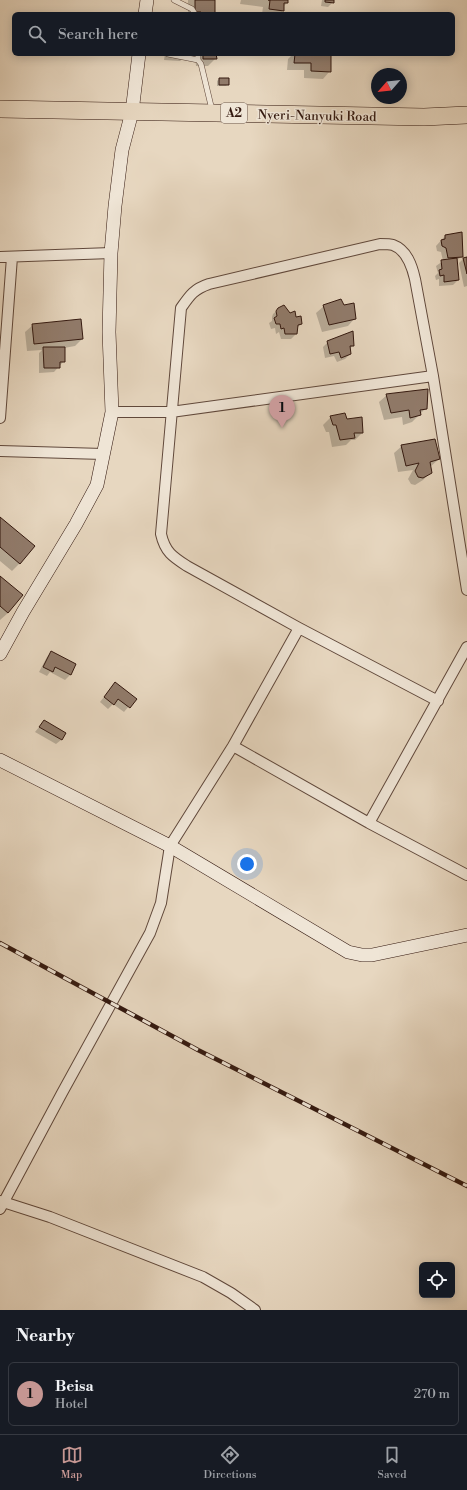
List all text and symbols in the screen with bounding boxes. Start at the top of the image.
search box [12,12,455,56]
icon: search [26,23,48,45]
text: Search here [58,25,138,44]
north arrow [371,68,407,104]
road number: A2 [221,103,247,123]
street label: Nyeri-Nanyuki Road [257,107,377,125]
pin: 1 [269,395,295,428]
your location [237,854,257,874]
map controls [419,1262,455,1298]
button: locate [419,1262,455,1298]
text: Nearby [16,1325,75,1347]
text: Beisa [55,1377,94,1396]
text: 1 [27,1386,33,1402]
text: 270 m [414,1386,450,1402]
text: Hotel [55,1396,88,1412]
tab: Map [61,1444,83,1482]
tab: Directions [204,1444,257,1482]
tab: Saved [378,1444,406,1482]

